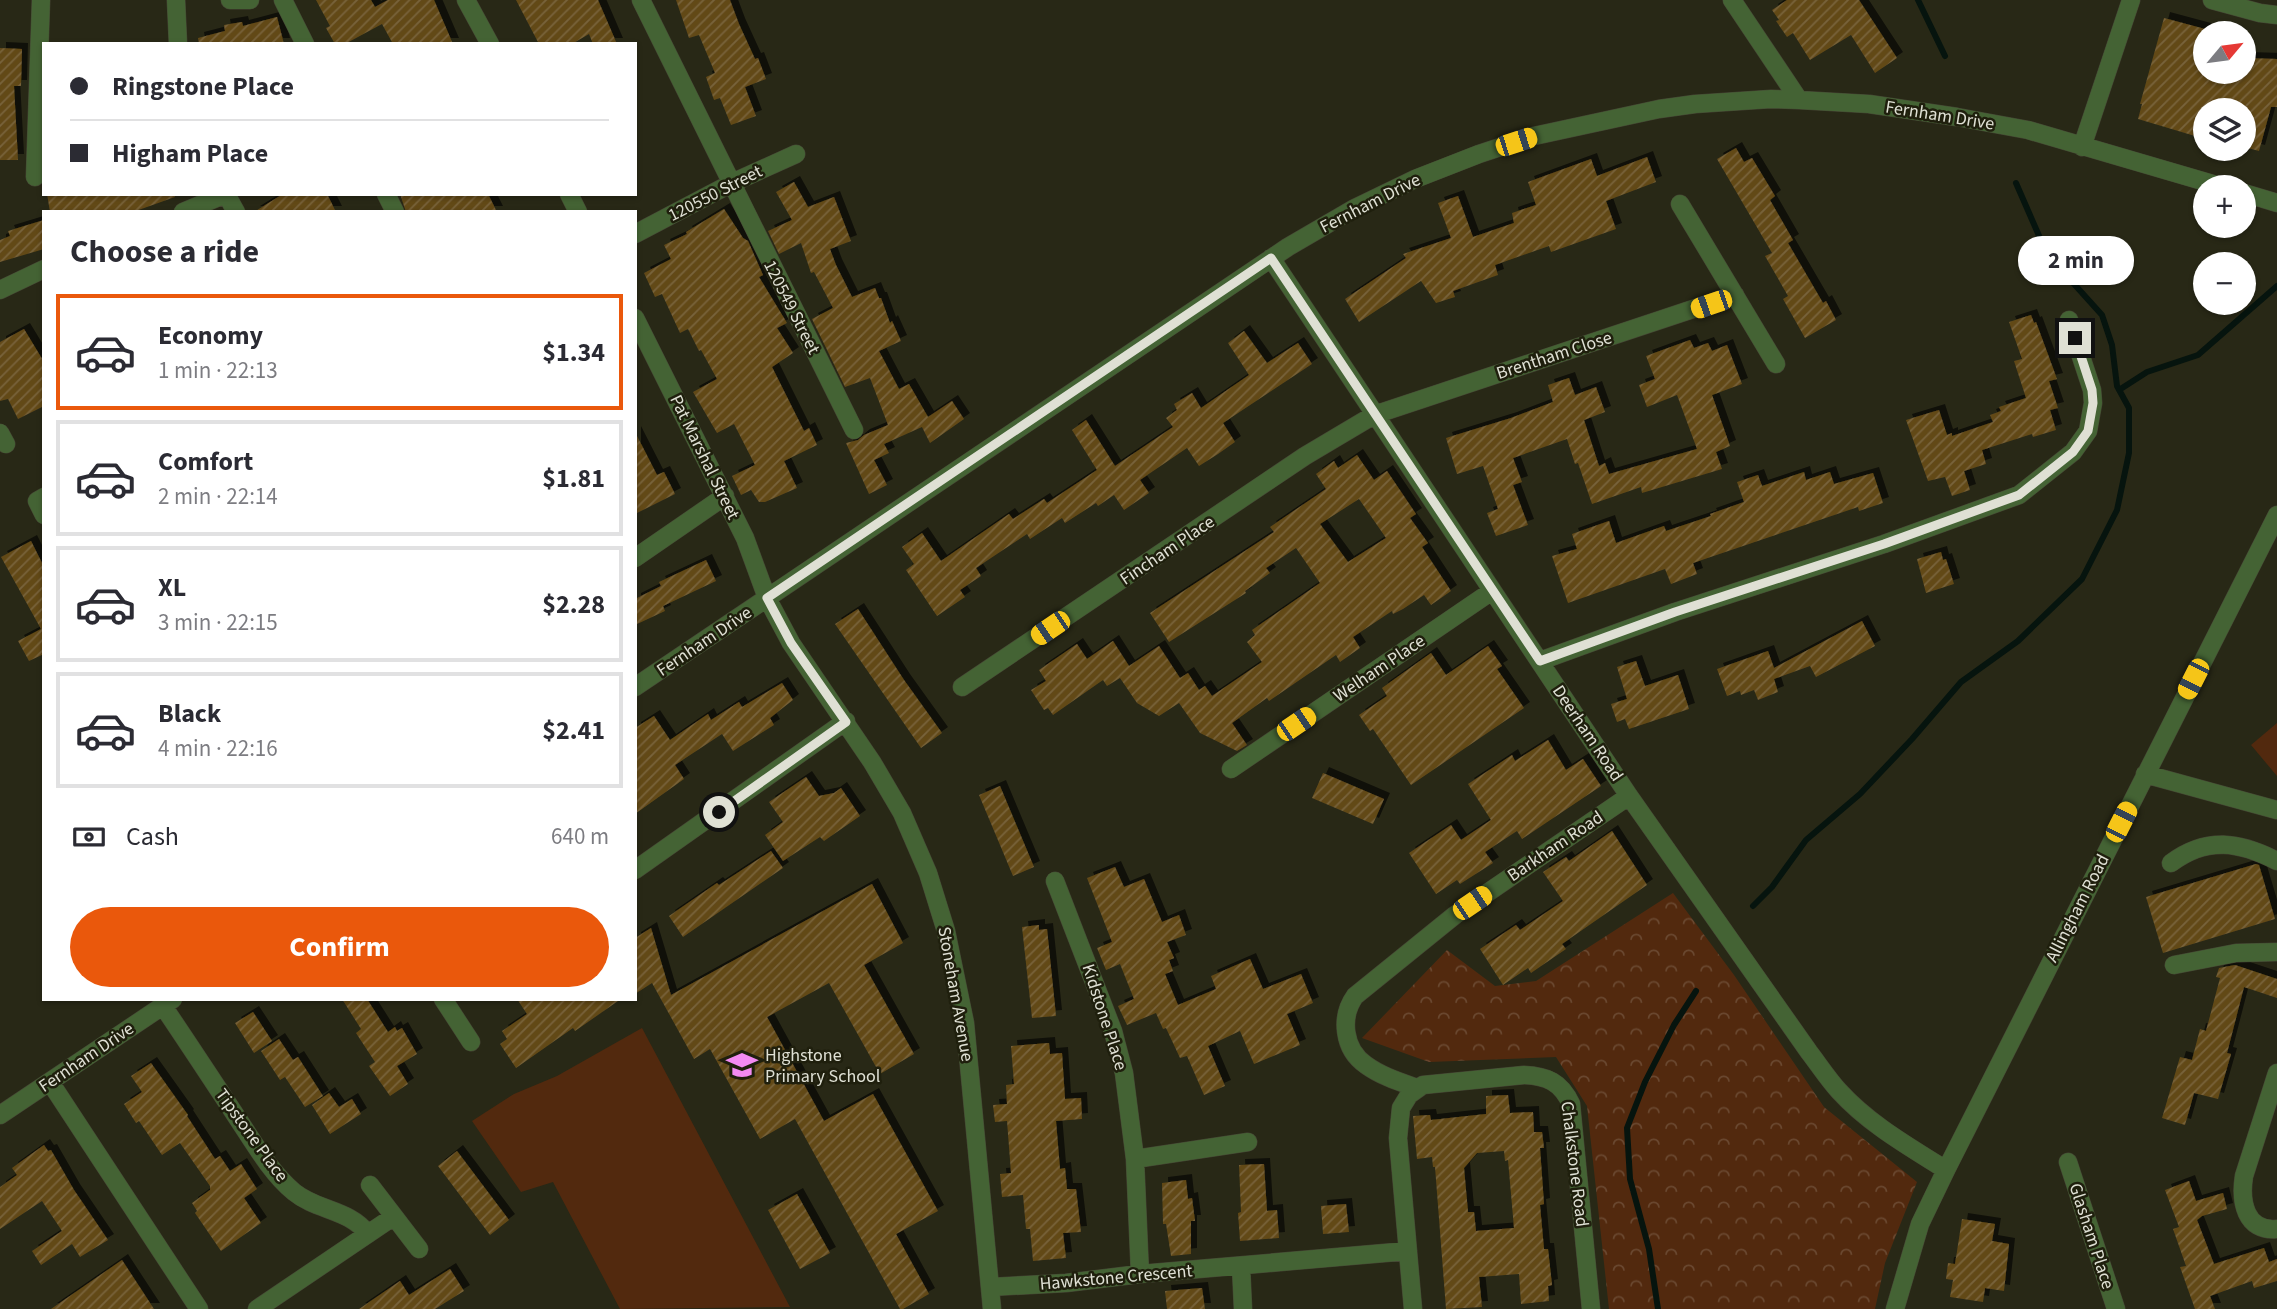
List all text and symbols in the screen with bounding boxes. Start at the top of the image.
north arrow [2193,21,2256,84]
map controls [2193,21,2256,315]
text: Ringstone Place [112,68,294,105]
street label: Fernham Drive [1884,95,1996,136]
button: layers [2193,98,2256,161]
car [1493,126,1540,158]
text: Higham Place [112,135,268,172]
street label: 120550 Street [664,159,767,228]
street label: Fernham Drive [1316,167,1425,240]
button: + [2193,175,2256,238]
text: Choose a ride [70,229,259,275]
callout: 2 min [2017,236,2133,286]
text: 2 min [2048,244,2104,277]
button: − [2193,252,2256,315]
street label: 120549 Street [757,256,826,359]
car [1688,287,1735,321]
text: Economy [158,317,263,354]
icon: car [74,321,137,384]
route end [2059,322,2091,354]
street label: Brentham Close [1493,325,1615,386]
text: $1.34 [542,334,605,371]
text: 1 min · 22:13 [158,354,278,387]
street label: Pat Marshal Street [664,391,746,524]
text: Comfort [158,443,253,480]
icon: car [74,447,137,510]
text: $1.81 [542,460,605,497]
text: 2 min · 22:14 [158,480,278,513]
street label: Fincham Place [1115,509,1220,591]
text: XL [158,569,186,606]
icon: car [74,573,137,636]
text: $2.28 [542,586,605,623]
street label: Fernham Drive [652,600,757,683]
text: 3 min · 22:15 [158,606,278,639]
car [1027,608,1074,648]
street label: Welham Place [1328,628,1430,708]
car [2175,656,2212,702]
street label: Deerham Road [1546,680,1629,786]
text: Black [158,695,221,732]
icon: car [74,699,137,762]
car [1273,704,1320,744]
text: $2.41 [542,712,605,749]
text: 4 min · 22:16 [158,732,278,765]
route start [703,796,735,828]
car [2103,799,2140,845]
street label: Barkham Road [1502,805,1608,888]
icon: cash [70,818,108,856]
text: Cash [126,818,179,855]
text: 640 m [551,820,609,853]
street label: Allingham Road [2039,850,2115,967]
car [1449,883,1496,923]
button: Confirm [70,907,609,987]
street label: Stoneham Avenue [931,925,980,1063]
street label: Kidstone Place [1076,961,1134,1074]
street label: Fernham Drive [34,1016,139,1099]
place label: Highstone Primary School [765,1043,880,1089]
school or university icon: Highstone Primary School [725,1048,759,1082]
street label: Tipstone Place [209,1084,294,1187]
street label: Chalkstone Road [1554,1100,1595,1228]
street label: Glasham Place [2063,1180,2120,1293]
street label: Hawkstone Crescent [1039,1258,1193,1297]

